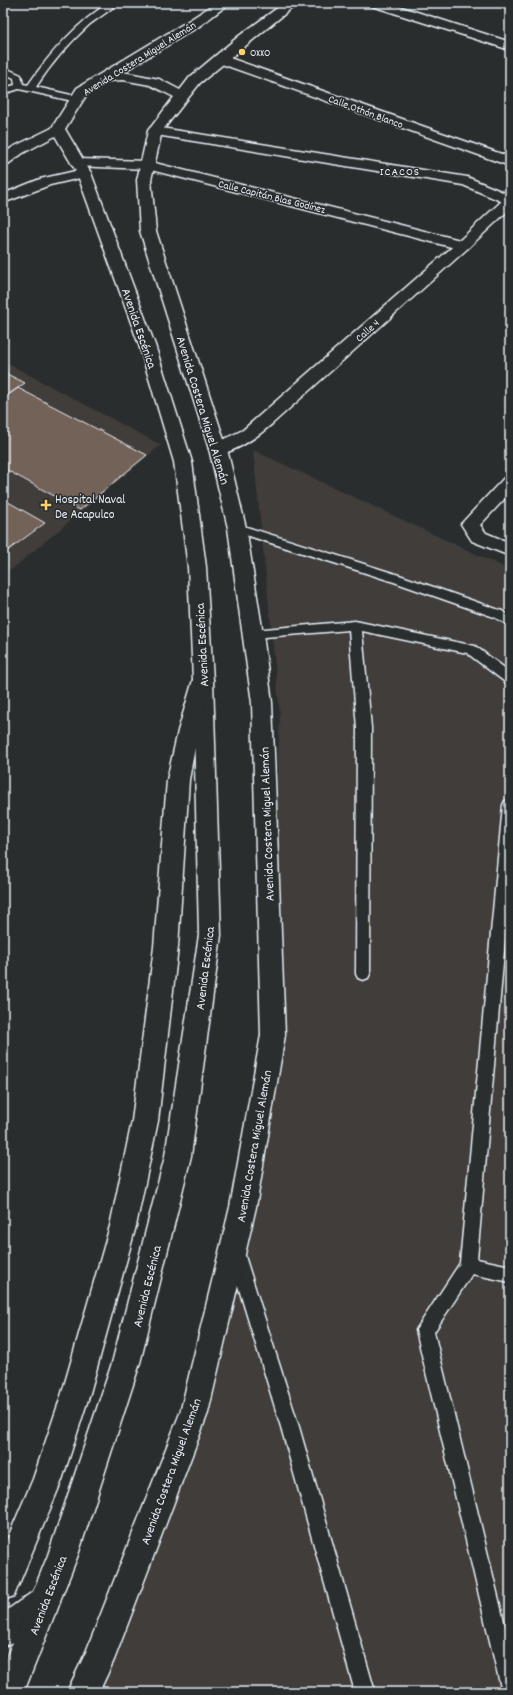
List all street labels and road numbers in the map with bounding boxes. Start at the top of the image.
street label: Avenida Costera Miguel Alemán [80,18,200,101]
street label: Calle Othón Blanco [326,92,405,134]
street label: Calle Capitán Blas Godínez [216,177,328,219]
street label: Avenida Escénica [115,286,161,372]
street label: Calle 4 [353,316,384,347]
street label: Avenida Costera Miguel Alemán [170,334,233,487]
street label: Avenida Escénica [192,602,215,687]
street label: Avenida Costera Miguel Alemán [256,746,281,901]
street label: Avenida Escénica [192,925,221,1011]
street label: Avenida Costera Miguel Alemán [233,1069,278,1224]
street label: Avenida Escénica [129,1243,168,1330]
street label: Avenida Costera Miguel Alemán [137,1396,208,1548]
street label: Avenida Escénica [25,1553,74,1638]

